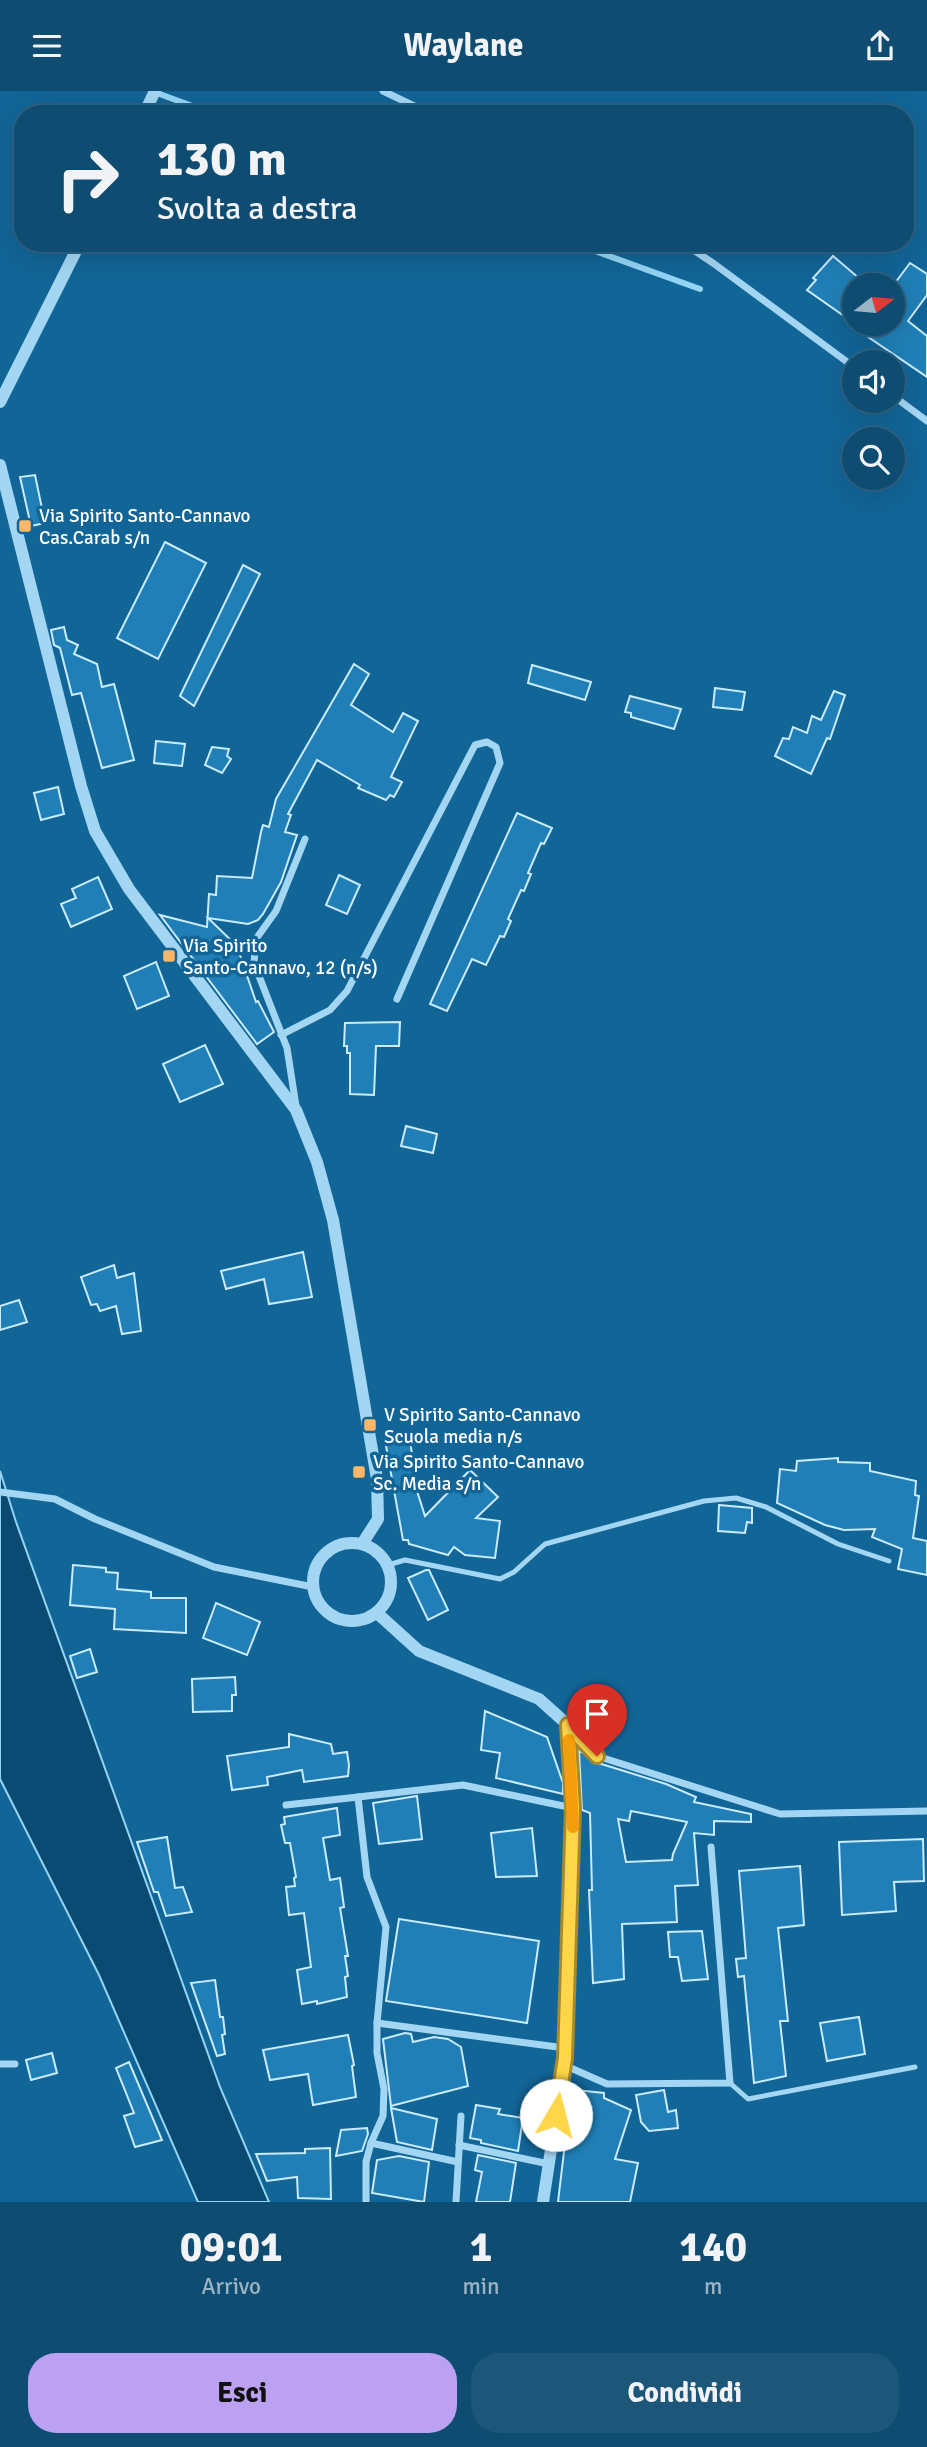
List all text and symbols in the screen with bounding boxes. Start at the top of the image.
text: Waylane [404,26,523,65]
icon: menu [28,27,66,65]
icon: share [861,27,899,65]
text: 130 m [157,129,287,189]
icon: right [42,133,133,224]
text: Svolta a destra [157,189,357,228]
north arrow [842,273,905,336]
map controls [842,273,905,490]
button: sound [842,350,905,413]
button: search [842,427,905,490]
place label: Via Spirito Santo-Cannavo Cas.Carab s/n [39,504,251,550]
marker: Via Spirito Santo-Cannavo Cas.Carab s/n [17,518,33,534]
place label: Via Spirito Santo-Cannavo, 12 (n/s) [183,934,378,980]
marker: Via Spirito Santo-Cannavo, 12 (n/s) [161,948,177,964]
place label: V Spirito Santo-Cannavo Scuola media n/s [384,1403,581,1449]
marker: V Spirito Santo-Cannavo Scuola media n/s [362,1417,378,1433]
place label: Via Spirito Santo-Cannavo Sc. Media s/n [373,1450,585,1496]
marker: Via Spirito Santo-Cannavo Sc. Media s/n [351,1464,367,1480]
pin [567,1684,627,1756]
icon: arrive [578,1695,616,1733]
position arrow [519,2078,593,2152]
text: 09:01 [180,2222,283,2273]
text: 1 [470,2222,492,2273]
text: 140 [679,2222,747,2273]
text: Arrivo [201,2272,261,2301]
text: min [462,2272,500,2301]
text: m [704,2272,722,2301]
button: Esci [28,2353,457,2433]
button: Condividi [471,2353,899,2433]

